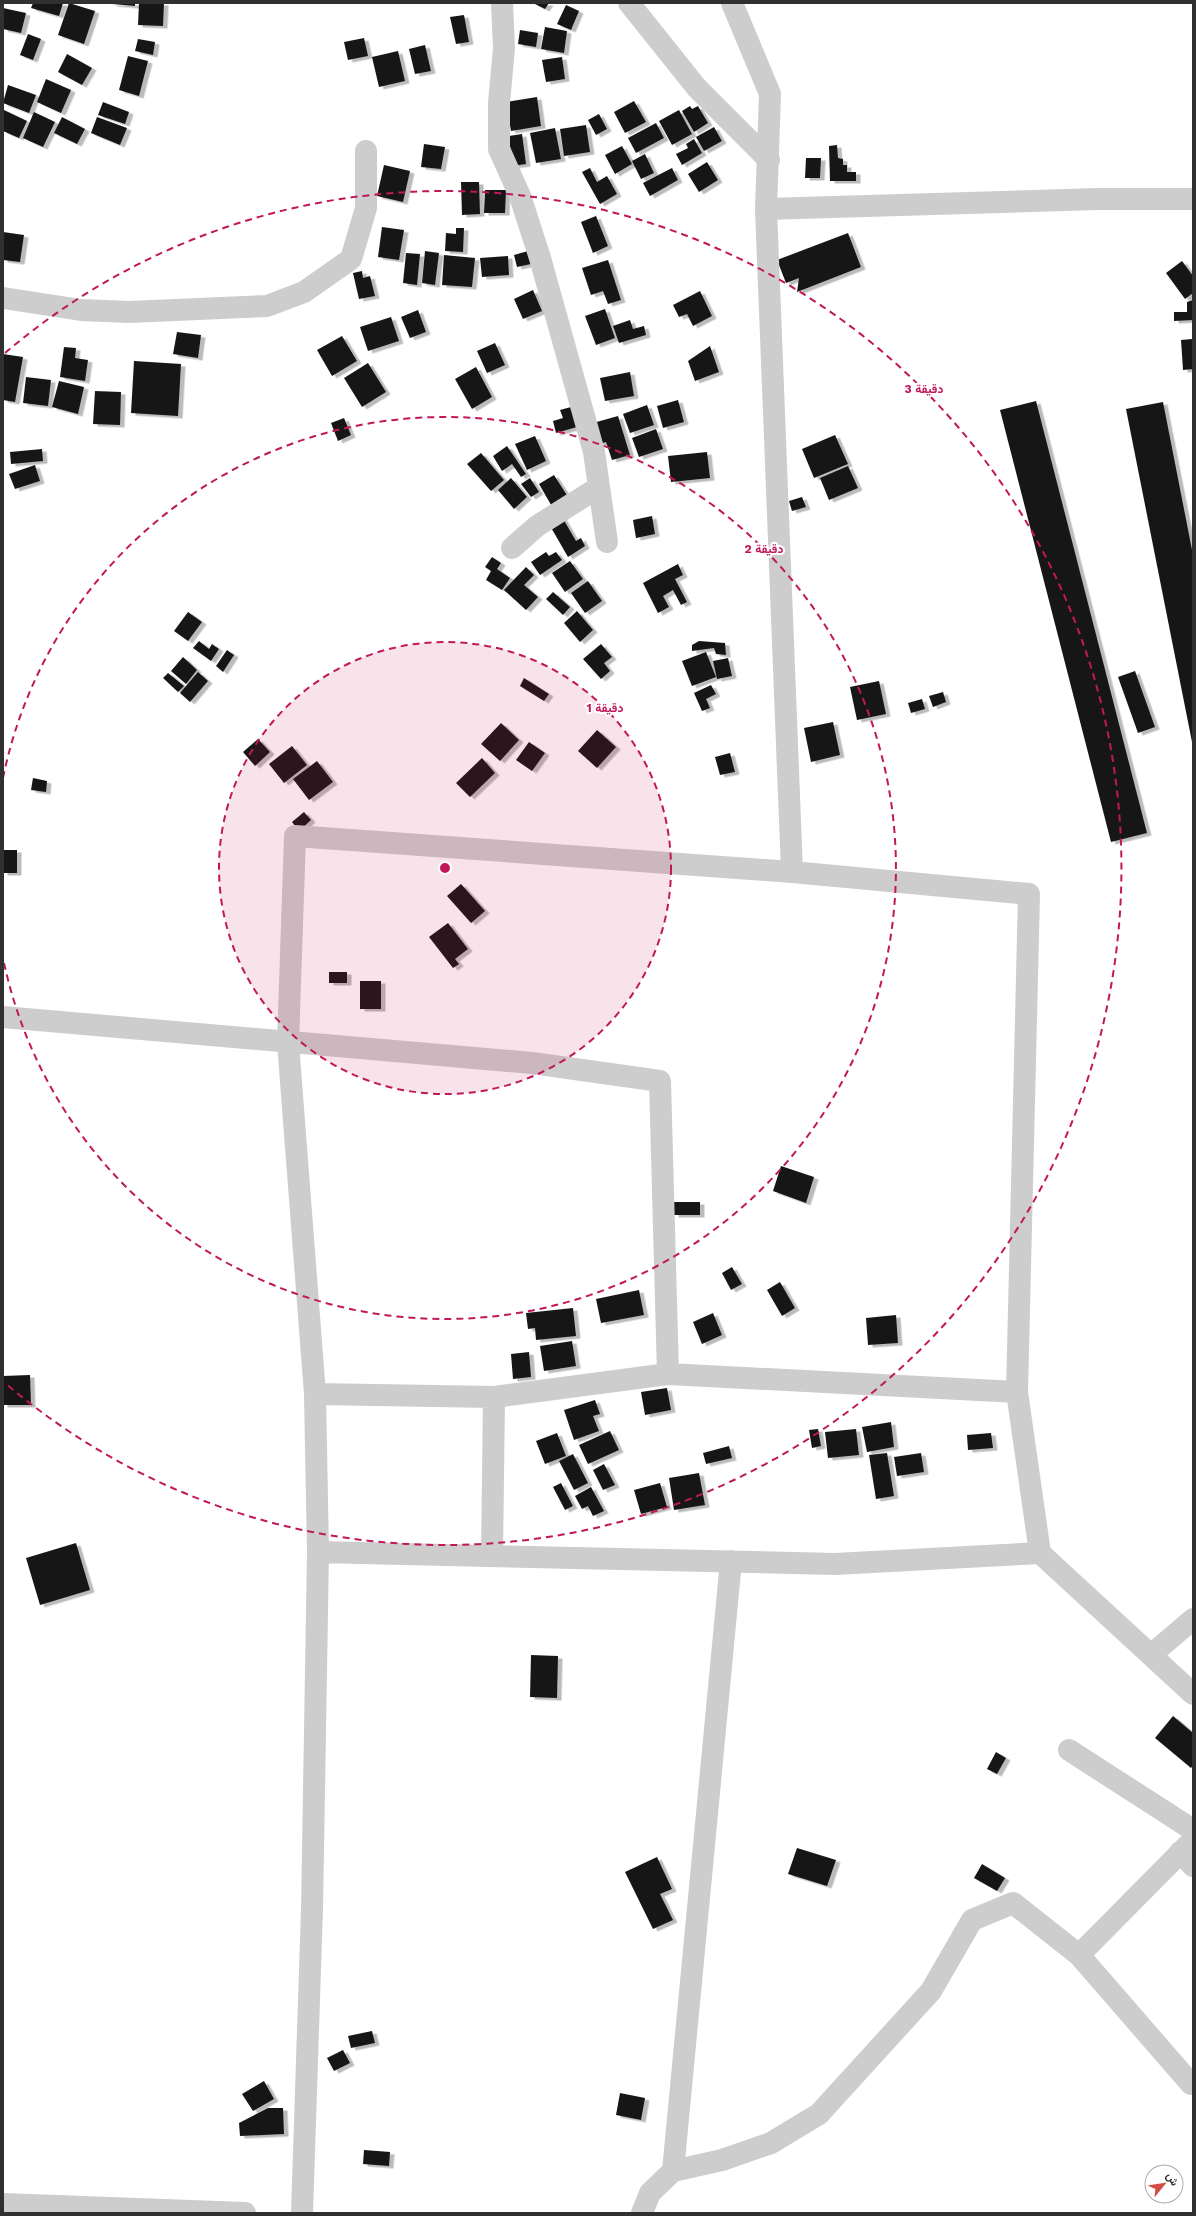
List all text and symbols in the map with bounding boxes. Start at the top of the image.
text: 3 دقيقة [905,382,943,396]
text: 2 دقيقة [745,542,783,556]
text: 1 دقيقة [587,701,623,715]
centre of rings [438,861,452,875]
north arrow [1144,2164,1184,2204]
text: ش [1163,2170,1181,2188]

